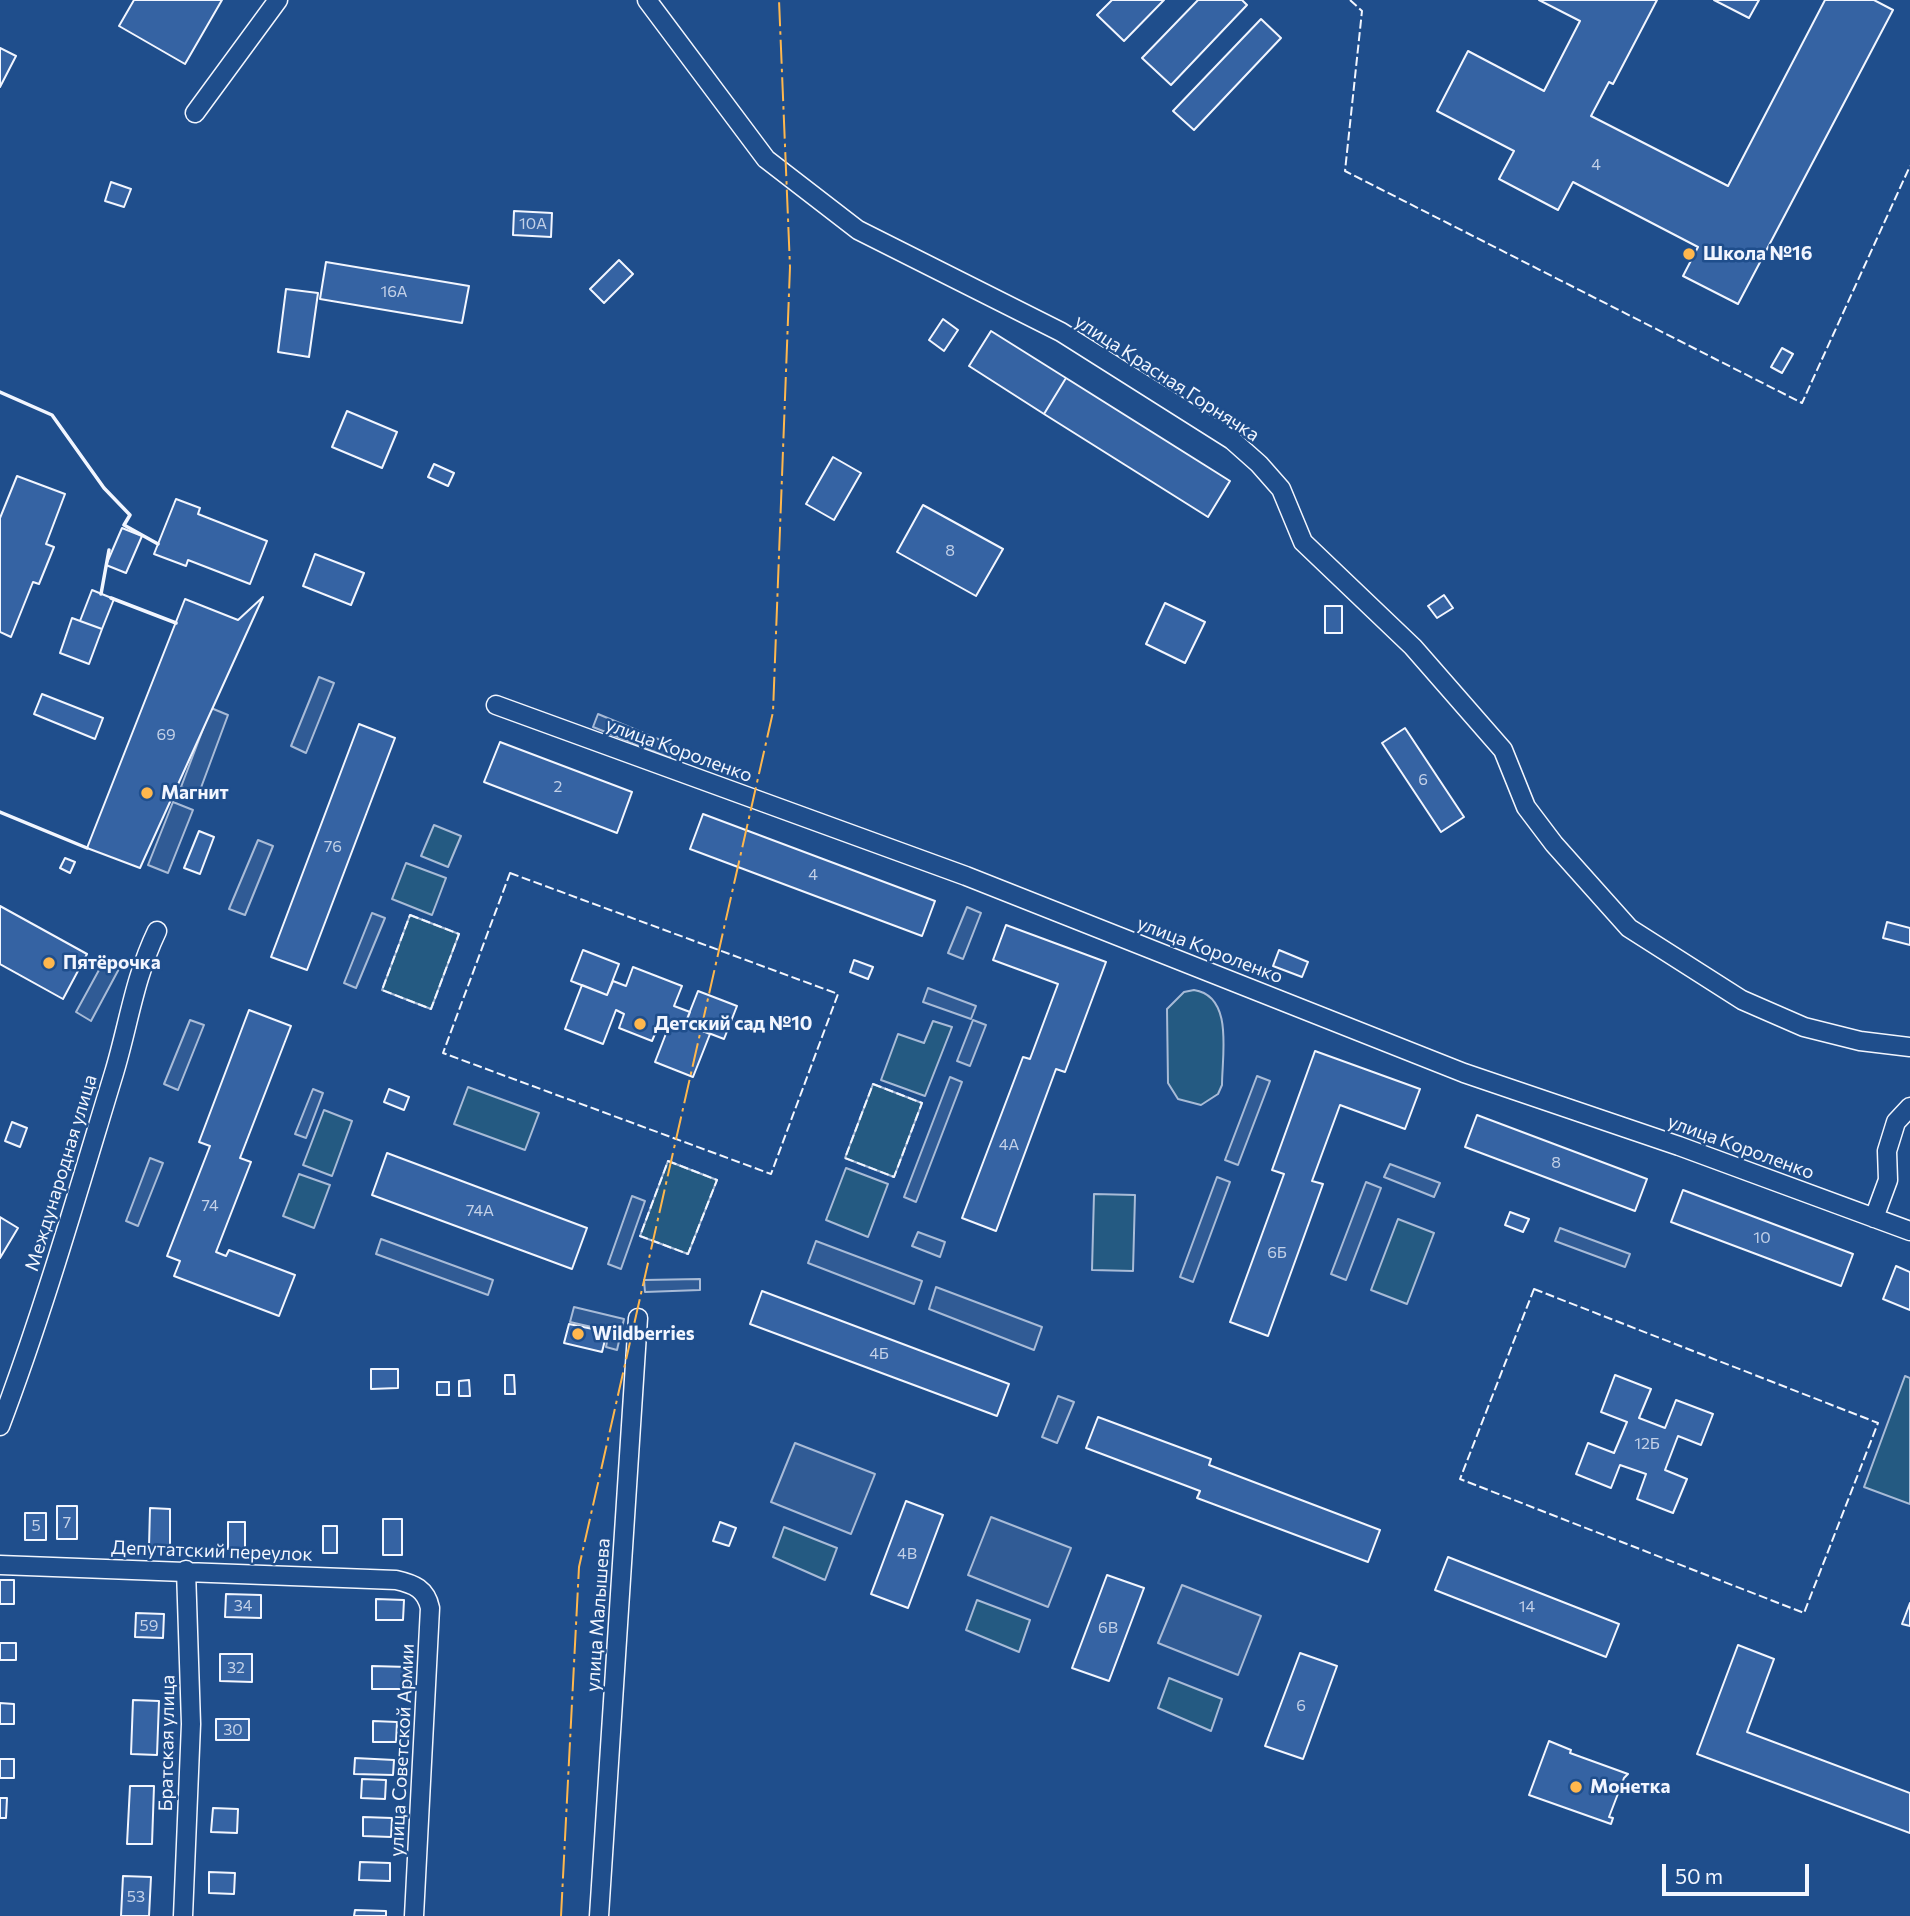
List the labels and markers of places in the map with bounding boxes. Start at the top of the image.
place label: Школа №16 [1703,243,1812,265]
marker: Школа №16 [1681,246,1697,262]
place label: Магнит [161,782,229,804]
marker: Магнит [139,785,155,801]
place label: Пятёрочка [63,952,161,974]
marker: Пятёрочка [41,955,57,971]
place label: Детский сад №10 [654,1013,812,1035]
marker: Детский сад №10 [632,1016,648,1032]
place label: Wildberries [592,1323,695,1345]
marker: Wildberries [570,1326,586,1342]
place label: Монетка [1590,1776,1670,1798]
marker: Монетка [1568,1779,1584,1795]

